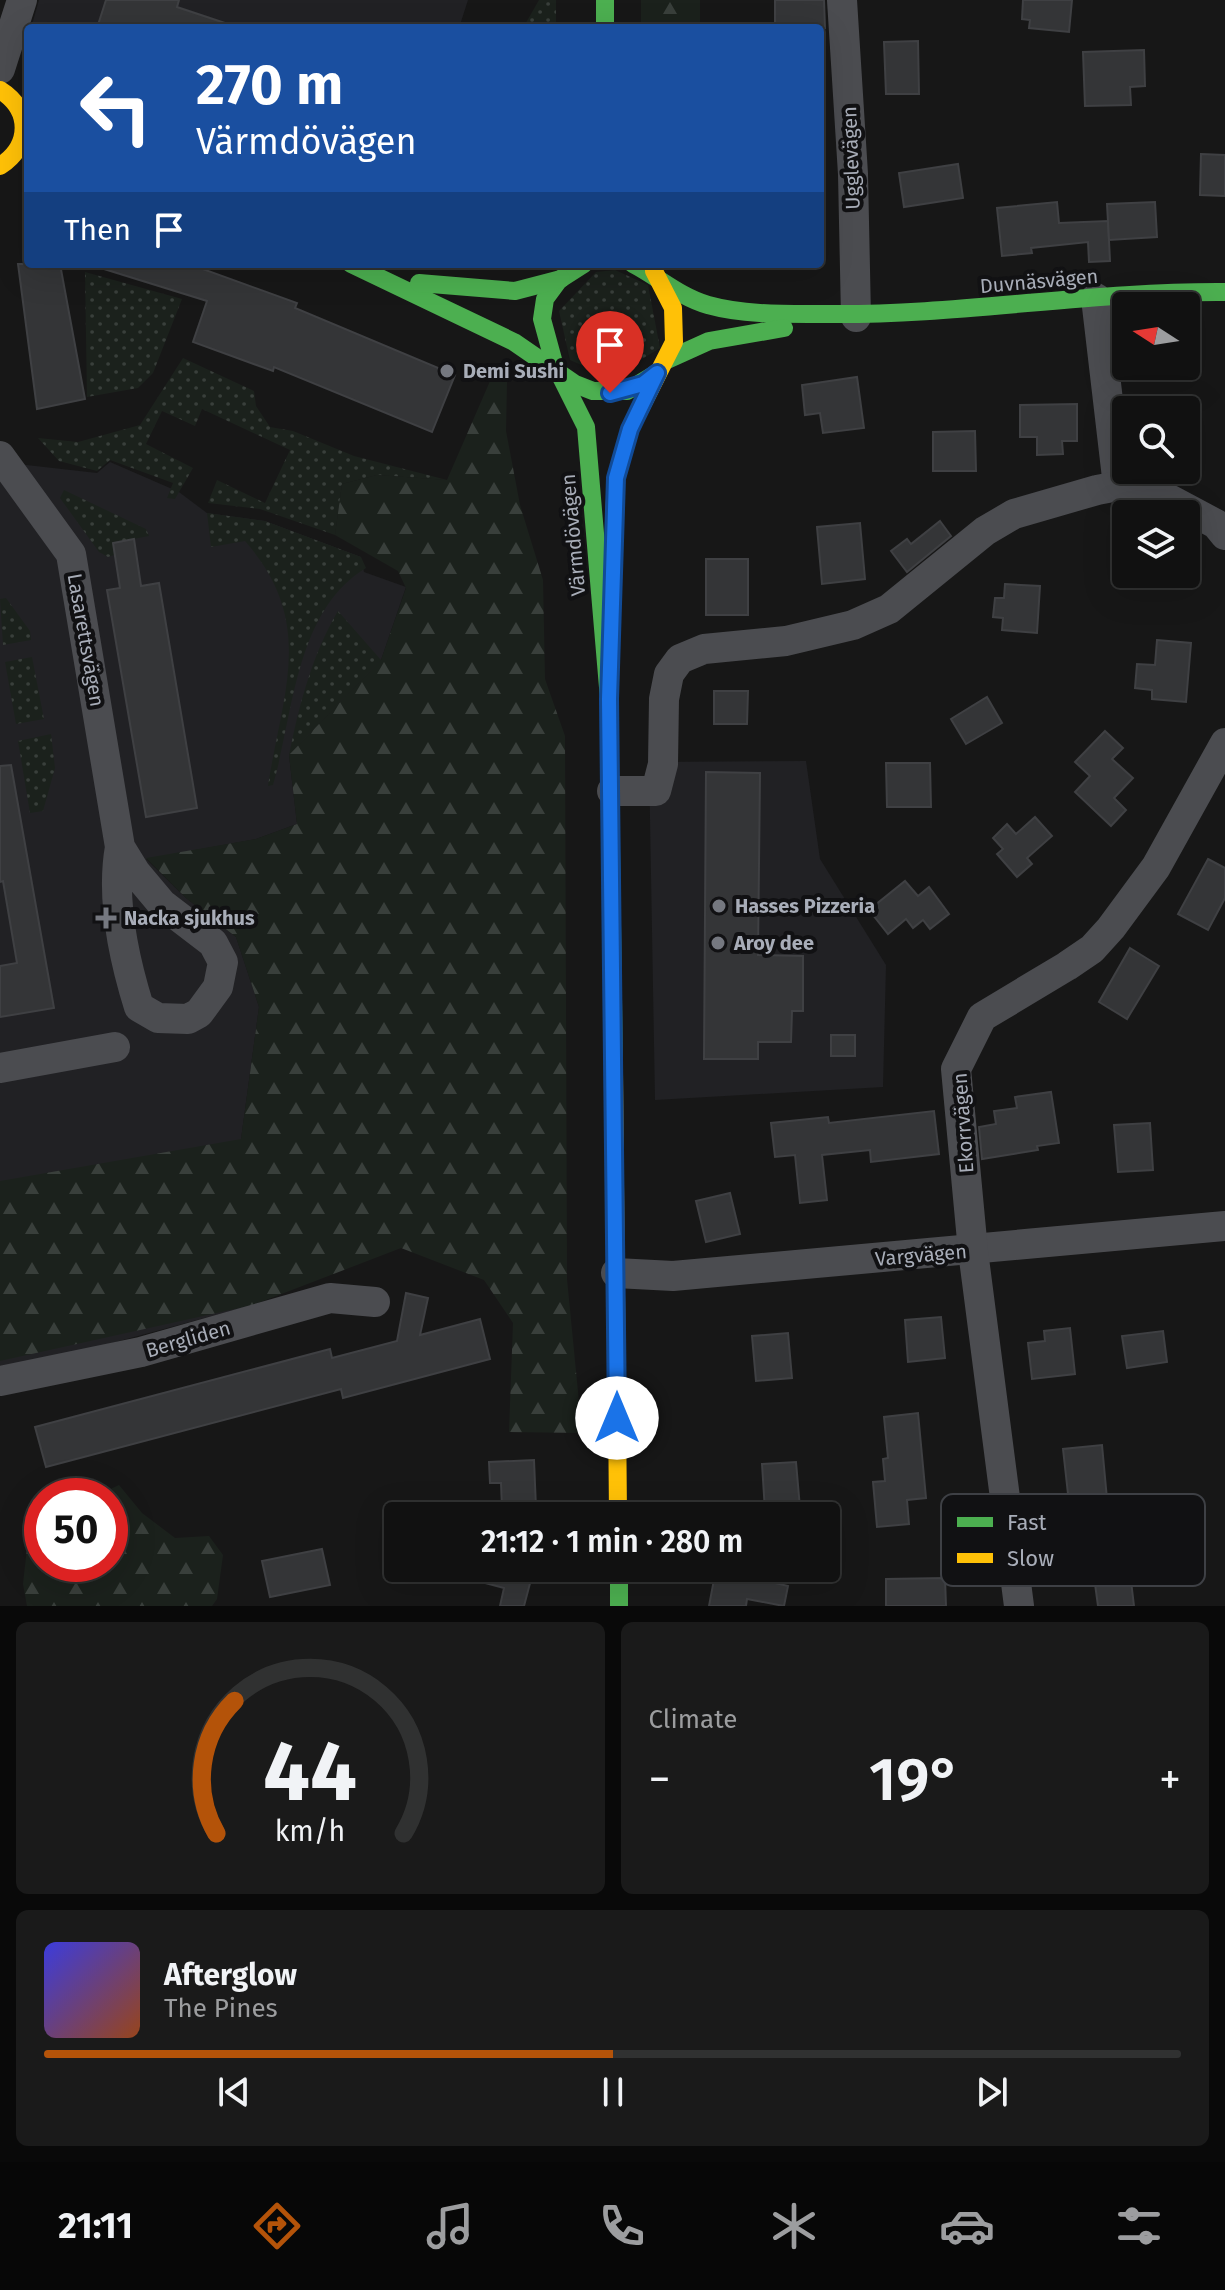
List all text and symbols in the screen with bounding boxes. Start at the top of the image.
text: 270 m [196,52,343,119]
icon: left [64,56,168,160]
street label: Ugglevägen [837,106,865,210]
text: Värmdövägen [196,120,417,164]
icon: arrive [147,208,191,252]
text: Then [64,212,131,248]
street label: Duvnäsvägen [979,264,1099,298]
north arrow [1112,292,1200,380]
map controls [1112,292,1200,588]
pin [576,311,644,393]
icon: arrive [588,323,632,367]
place label: Demi Sushi [463,359,564,383]
marker: Demi Sushi [438,362,456,380]
button: search [1112,396,1200,484]
street label: Värmdövägen [556,473,590,597]
button: layers [1112,500,1200,588]
street label: Lasarettsvägen [62,572,110,708]
place label: Hasses Pizzeria [735,894,875,918]
marker: Hasses Pizzeria [710,897,728,915]
place label: Nacka sjukhus [124,906,255,930]
marker: Nacka sjukhus [95,907,117,929]
place label: Aroy dee [733,931,814,955]
marker: Aroy dee [709,934,727,952]
street label: Ekorrvägen [948,1072,978,1174]
street label: Vargvägen [874,1239,968,1271]
street label: Bergliden [143,1315,233,1363]
position arrow [575,1376,659,1460]
speed limit sign: 50 [24,1478,128,1582]
legend [941,1494,1205,1586]
text: Fast [1007,1509,1047,1536]
text: 21:12 · 1 min · 280 m [481,1524,743,1560]
text: Slow [1007,1545,1054,1572]
text: Climate [649,1704,737,1735]
text: 44 [263,1722,357,1822]
text: 19° [869,1744,961,1816]
text: − [649,1753,671,1806]
text: + [1159,1753,1181,1806]
text: km/h [275,1814,346,1849]
text: Afterglow [164,1957,297,1993]
text: The Pines [164,1993,278,2024]
icon: previous [212,2070,256,2114]
icon: pause [591,2070,635,2114]
icon: next [970,2070,1014,2114]
icon: directions [249,2198,305,2254]
icon: music [422,2198,478,2254]
icon: phone [594,2198,650,2254]
icon: climate [766,2198,822,2254]
icon: car [939,2198,995,2254]
icon: filters [1111,2198,1167,2254]
text: 21:11 [58,2204,133,2248]

